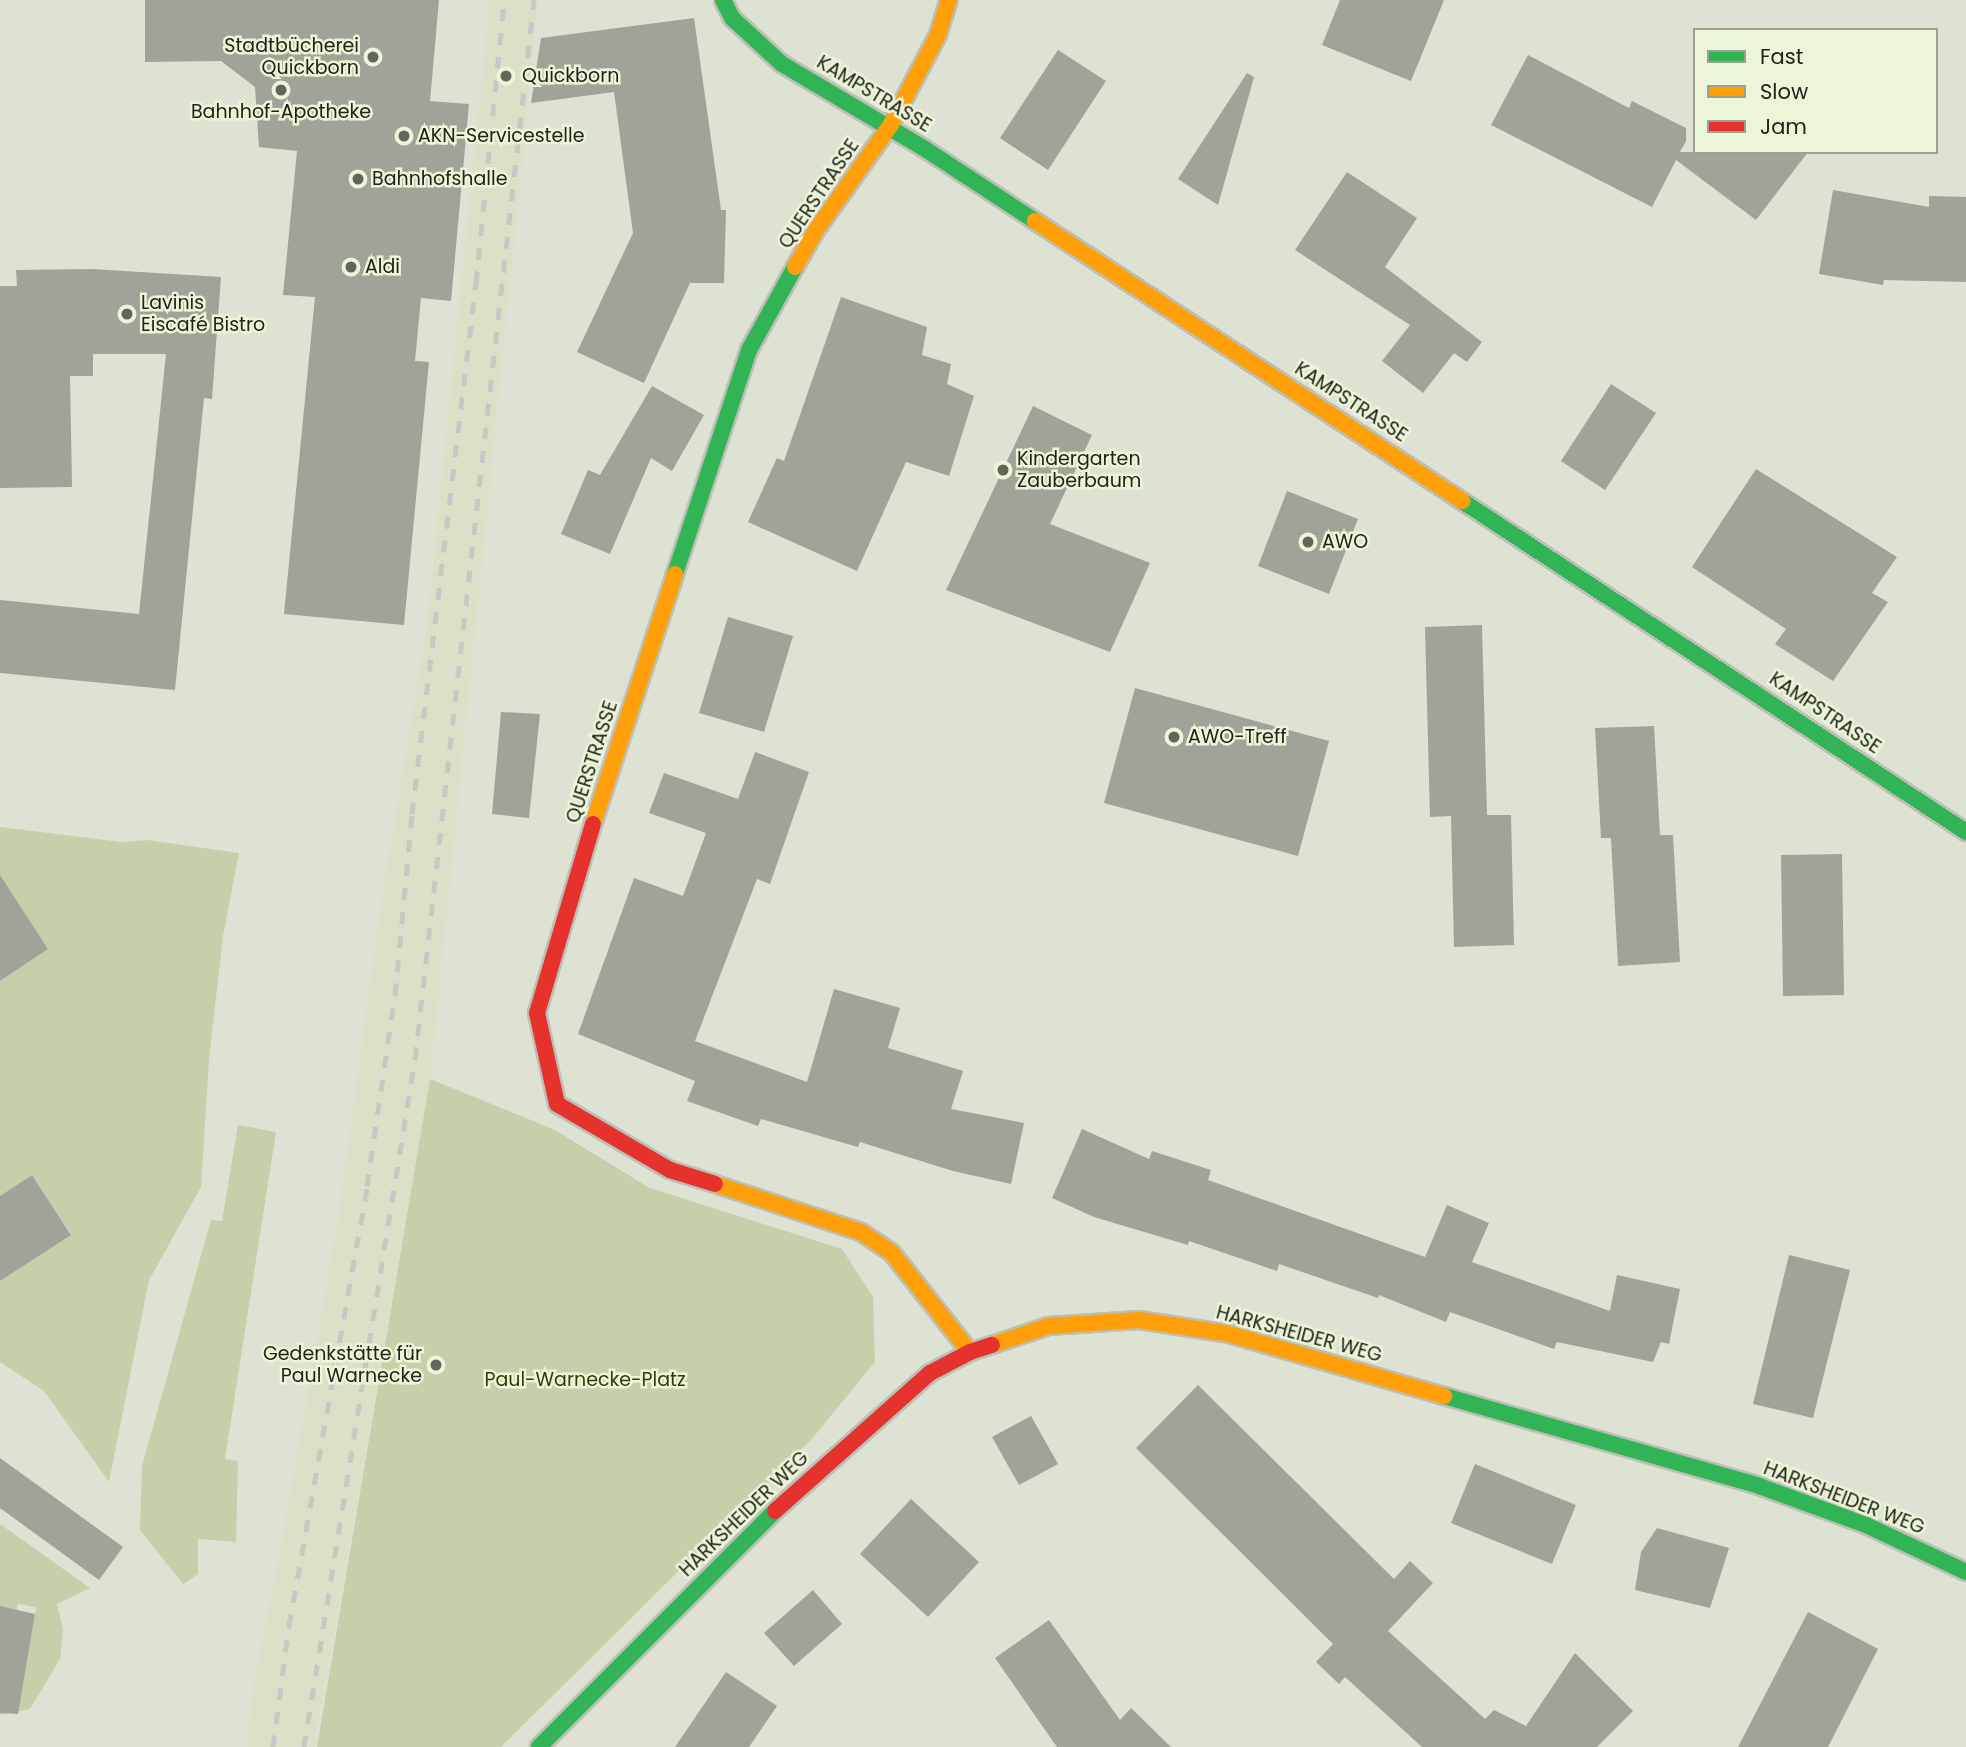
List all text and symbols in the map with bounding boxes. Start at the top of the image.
legend [1693,28,1938,154]
place label: Stadtbücherei Quickborn [224,35,359,79]
text: Fast [1760,42,1803,71]
marker: Stadtbücherei Quickborn [365,49,381,65]
street label: KAMPSTRASSE [813,51,935,137]
place label: Quickborn [522,65,619,87]
marker: Quickborn [496,66,516,86]
text: Slow [1760,77,1808,106]
marker: Bahnhof-Apotheke [273,82,289,98]
place label: Bahnhof-Apotheke [191,101,371,123]
text: Jam [1760,112,1807,141]
place label: AKN-Servicestelle [418,125,584,147]
marker: AKN-Servicestelle [396,128,412,144]
street label: QUERSTRASSE [774,135,864,253]
place label: Bahnhofshalle [372,168,507,190]
marker: Bahnhofshalle [350,171,366,187]
place label: Aldi [365,256,400,278]
marker: Aldi [343,259,359,275]
place label: Lavinis Eiscafé Bistro [141,292,265,336]
marker: Lavinis Eiscafé Bistro [119,306,135,322]
street label: KAMPSTRASSE [1291,357,1411,447]
place label: Kindergarten Zauberbaum [1017,448,1141,492]
marker: Kindergarten Zauberbaum [995,462,1011,478]
place label: AWO [1322,531,1368,553]
marker: AWO [1300,534,1316,550]
street label: KAMPSTRASSE [1765,667,1885,759]
street label: QUERSTRASSE [562,698,622,826]
place label: AWO-Treff [1188,726,1286,748]
marker: AWO-Treff [1166,729,1182,745]
street label: HARKSHEIDER WEG [1214,1301,1384,1367]
place label: Gedenkstätte für Paul Warnecke [263,1343,422,1387]
marker: Gedenkstätte für Paul Warnecke [428,1357,444,1373]
park label: Paul-Warnecke-Platz [484,1369,686,1391]
street label: HARKSHEIDER WEG [675,1447,813,1581]
street label: HARKSHEIDER WEG [1760,1457,1928,1539]

